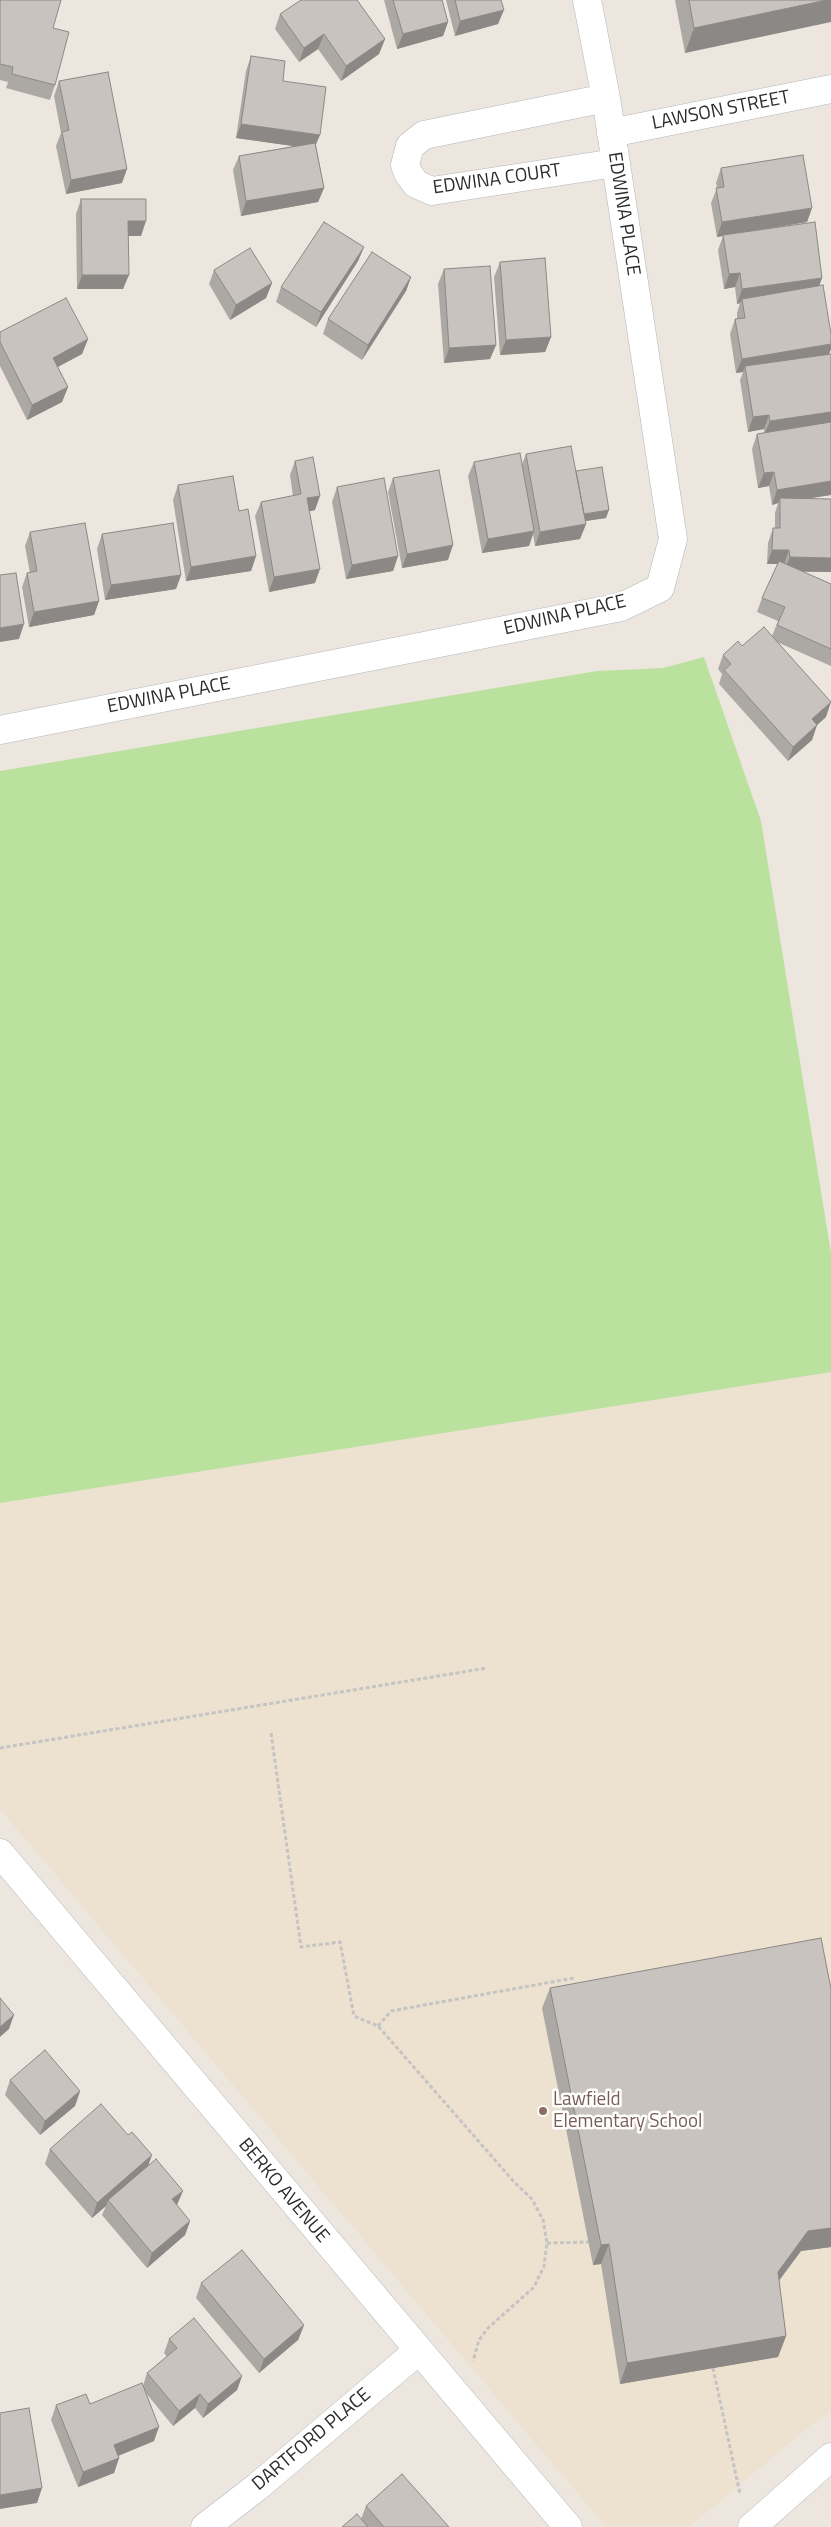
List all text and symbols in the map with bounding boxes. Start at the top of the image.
street label: LAWSON STREET [650,86,792,136]
street label: EDWINA PLACE [602,151,644,277]
street label: EDWINA COURT [432,160,562,200]
street label: EDWINA PLACE [502,591,628,641]
street label: EDWINA PLACE [106,673,232,719]
place label: Lawfield Elementary School [553,2089,702,2133]
marker: Lawfield Elementary School [537,2105,549,2117]
street label: BERKO AVENUE [233,2134,333,2248]
street label: DARTFORD PLACE [248,2384,376,2496]

